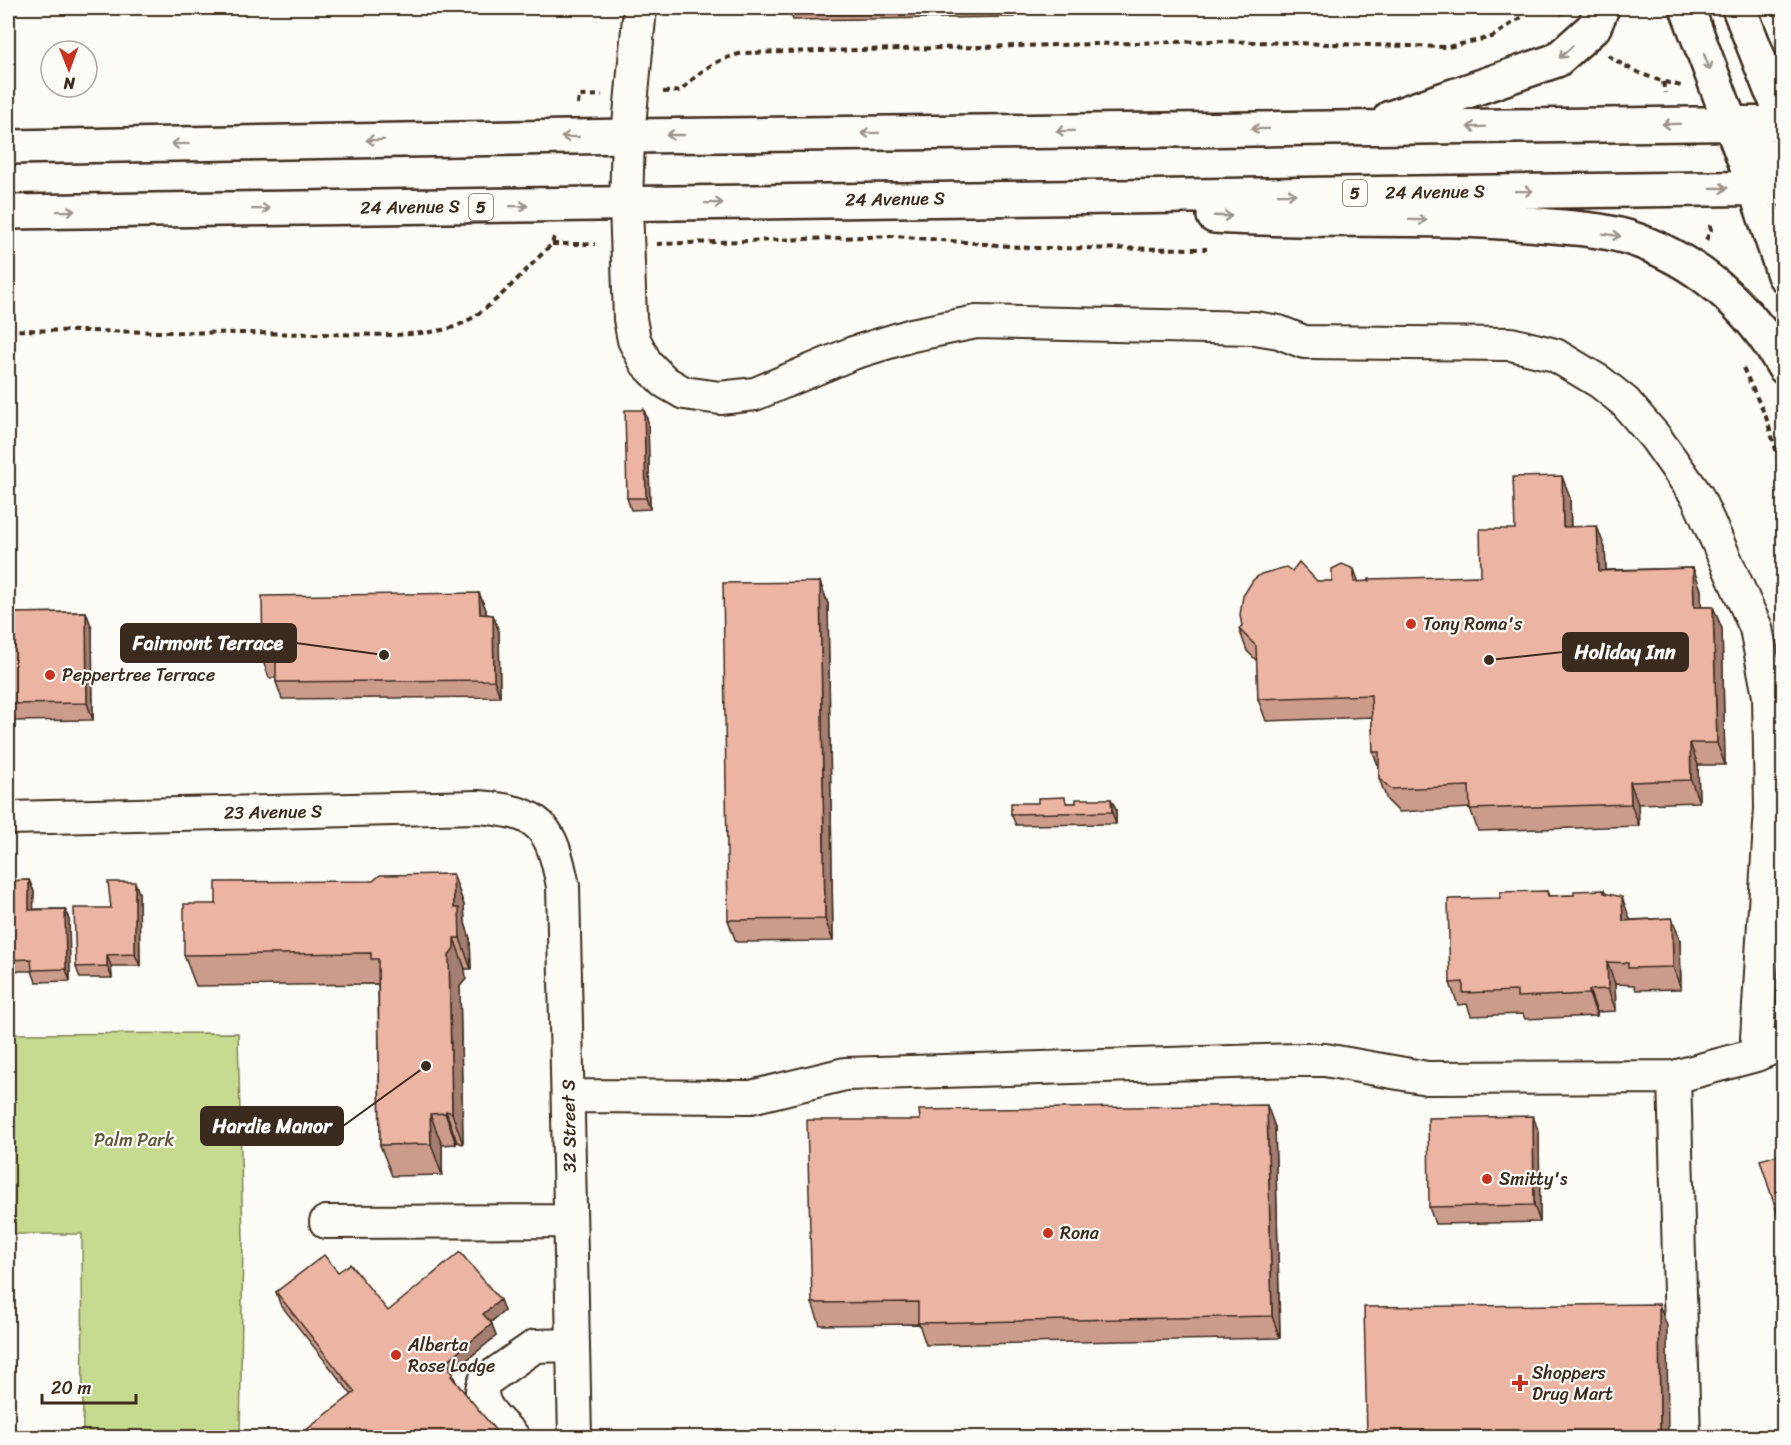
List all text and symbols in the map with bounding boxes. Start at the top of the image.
north arrow [39,39,99,99]
one-way arrow [1559,45,1574,59]
one-way arrow [1702,53,1713,71]
text: N [63,69,76,98]
one-way arrow [1662,118,1682,130]
one-way arrow [1467,121,1487,132]
one-way arrow [1250,123,1270,135]
one-way arrow [1055,125,1075,137]
one-way arrow [860,127,880,139]
one-way arrow [665,129,685,141]
one-way arrow [560,131,580,143]
one-way arrow [365,134,385,146]
one-way arrow [170,138,190,150]
street label: 24 Avenue S [1385,175,1485,209]
road number: 5 [1343,180,1367,206]
street label: 24 Avenue S [845,182,945,216]
one-way arrow [1708,182,1728,194]
one-way arrow [1513,185,1533,197]
one-way arrow [1276,188,1296,199]
street label: 24 Avenue S [360,190,460,224]
road number: 5 [469,194,493,220]
one-way arrow [703,197,723,209]
one-way arrow [508,200,528,212]
one-way arrow [250,203,270,215]
one-way arrow [55,206,75,217]
one-way arrow [1213,211,1233,222]
one-way arrow [1408,214,1428,225]
one-way arrow [1602,229,1622,240]
place label: Tony Roma's [1423,608,1523,640]
marker: Tony Roma's [1404,617,1418,631]
callout: Fairmont Terrace [121,624,296,662]
text: Fairmont Terrace [132,626,284,661]
callout: Holiday Inn [1563,633,1688,671]
text: Holiday Inn [1573,635,1676,670]
place label: Peppertree Terrace [62,659,215,691]
marker: Peppertree Terrace [43,668,57,682]
street label: 23 Avenue S [224,795,322,829]
street label: 32 Street S [552,1079,586,1173]
callout: Hardie Manor [201,1107,343,1145]
text: Hardie Manor [212,1109,333,1144]
park label: Palm Park [94,1124,175,1156]
place label: Smitty's [1499,1163,1568,1195]
marker: Smitty's [1480,1172,1494,1186]
place label: Rona [1060,1217,1100,1249]
marker: Rona [1041,1226,1055,1240]
place label: Alberta Rose Lodge [407,1329,495,1382]
marker: Alberta Rose Lodge [389,1348,403,1362]
place label: Shoppers Drug Mart [1532,1357,1613,1410]
scale bar [42,1367,136,1405]
text: 20 m [51,1372,91,1404]
marker: Shoppers Drug Mart [1513,1376,1527,1390]

